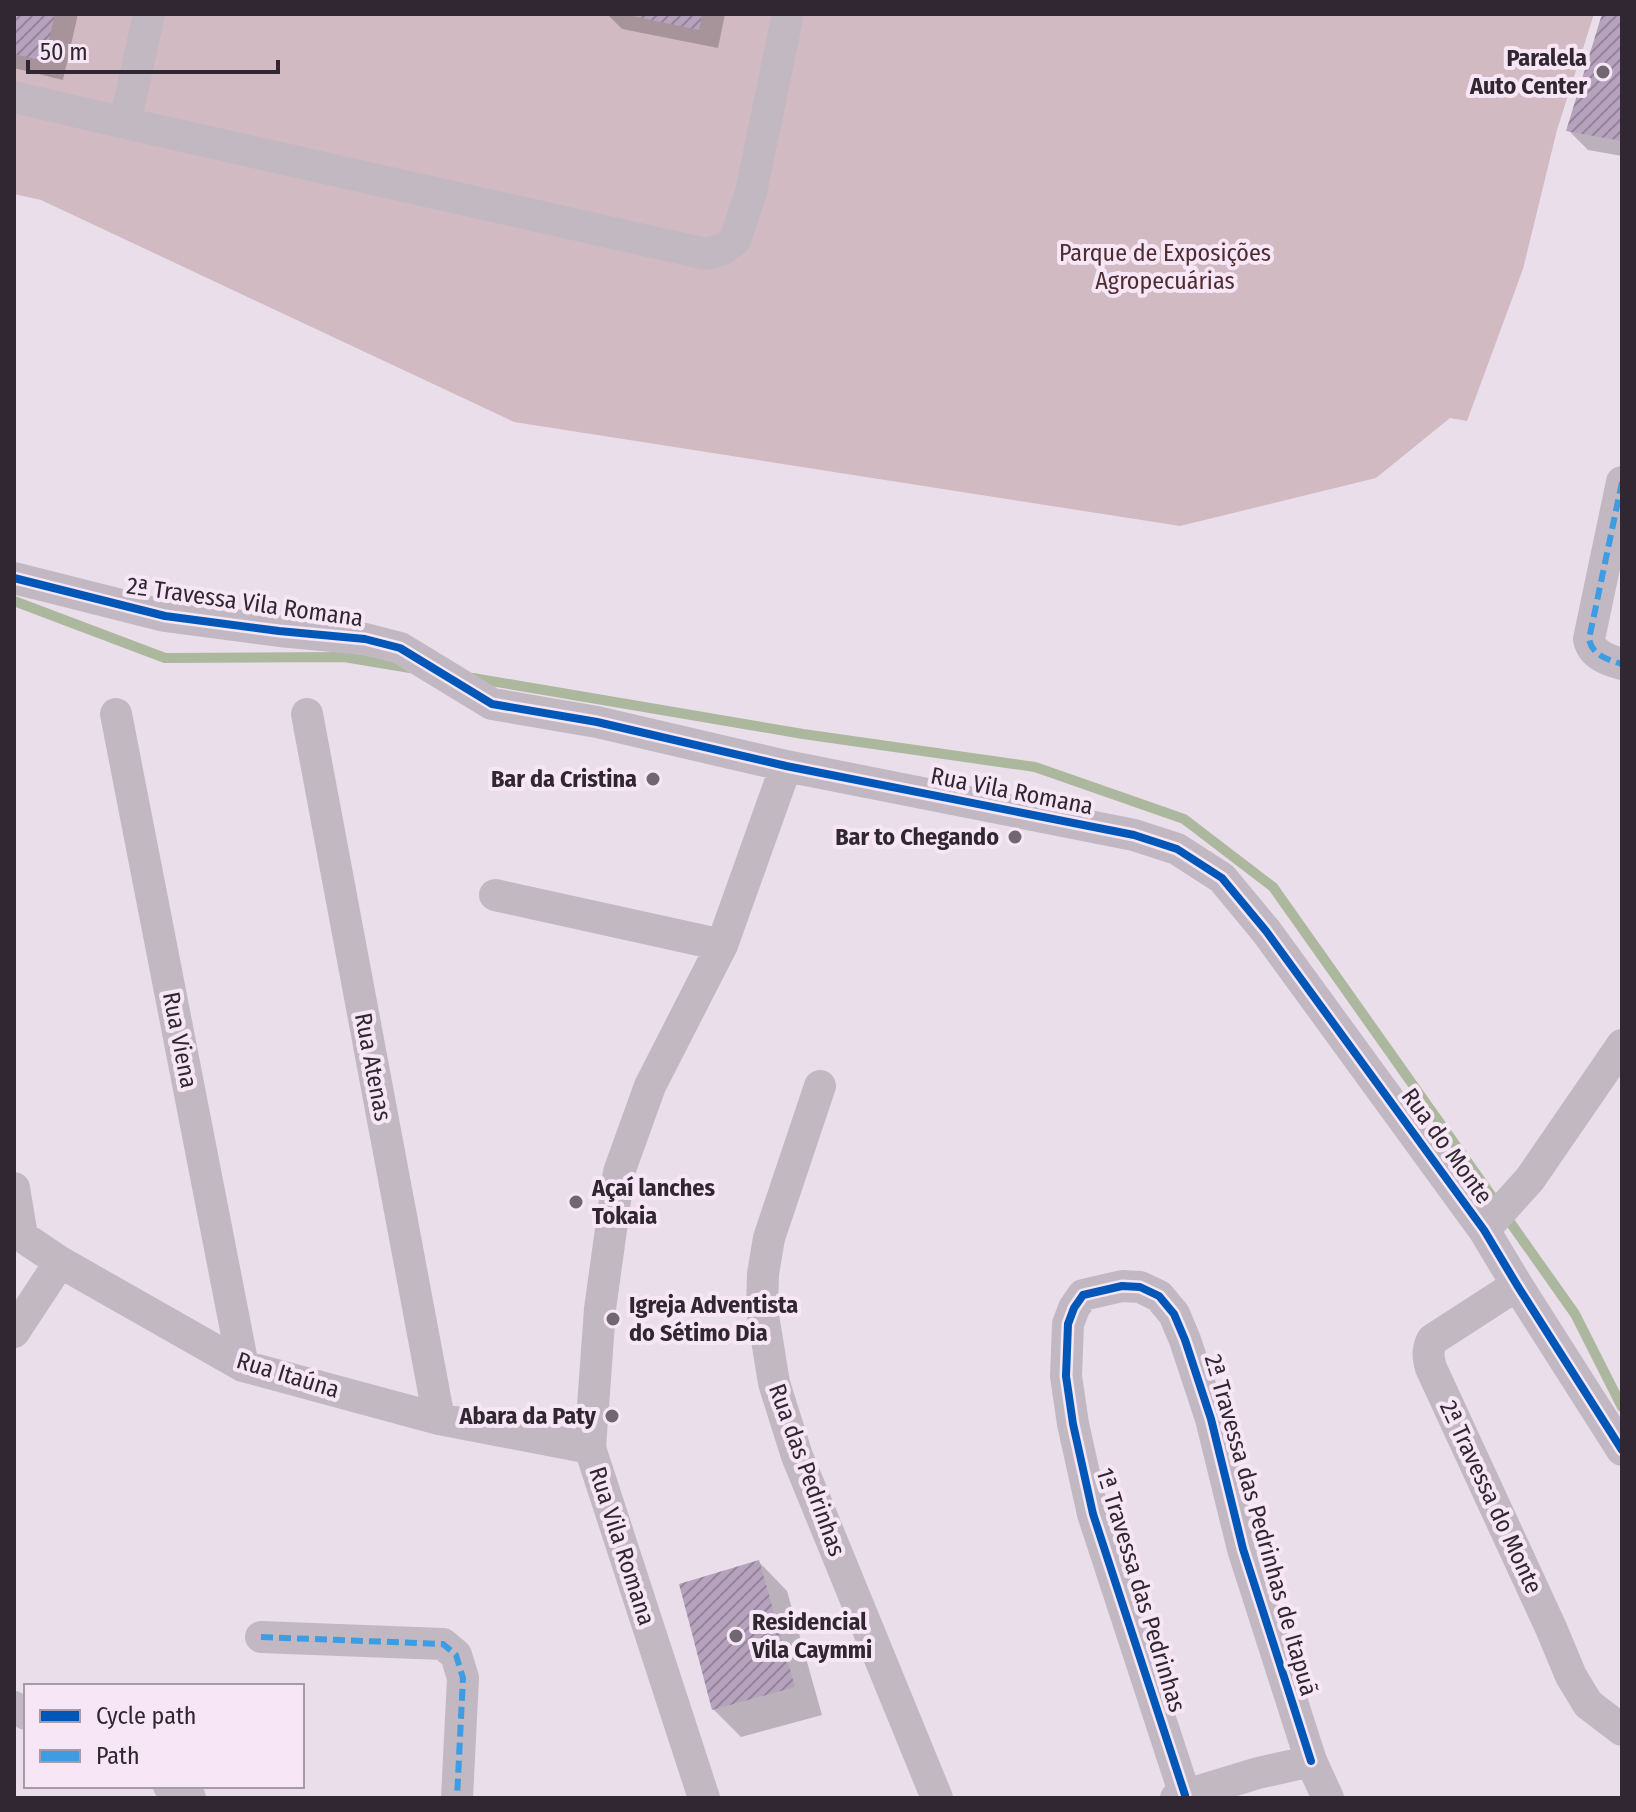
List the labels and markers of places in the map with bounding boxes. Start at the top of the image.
place label: Paralela Auto Center [1469,44,1587,100]
marker: Paralela Auto Center [1594,63,1612,81]
place label: Bar da Cristina [491,765,637,793]
marker: Bar da Cristina [644,770,662,788]
place label: Bar to Chegando [835,823,999,851]
marker: Bar to Chegando [1006,828,1024,846]
place label: Açaí lanches Tokaia [591,1174,716,1230]
marker: Açaí lanches Tokaia [567,1193,585,1211]
place label: Igreja Adventista do Sétimo Dia [629,1291,798,1347]
marker: Igreja Adventista do Sétimo Dia [604,1310,622,1328]
place label: Abara da Paty [459,1402,597,1430]
marker: Abara da Paty [603,1407,621,1425]
place label: Residencial Vila Caymmi [751,1608,872,1664]
marker: Residencial Vila Caymmi [727,1627,745,1645]

